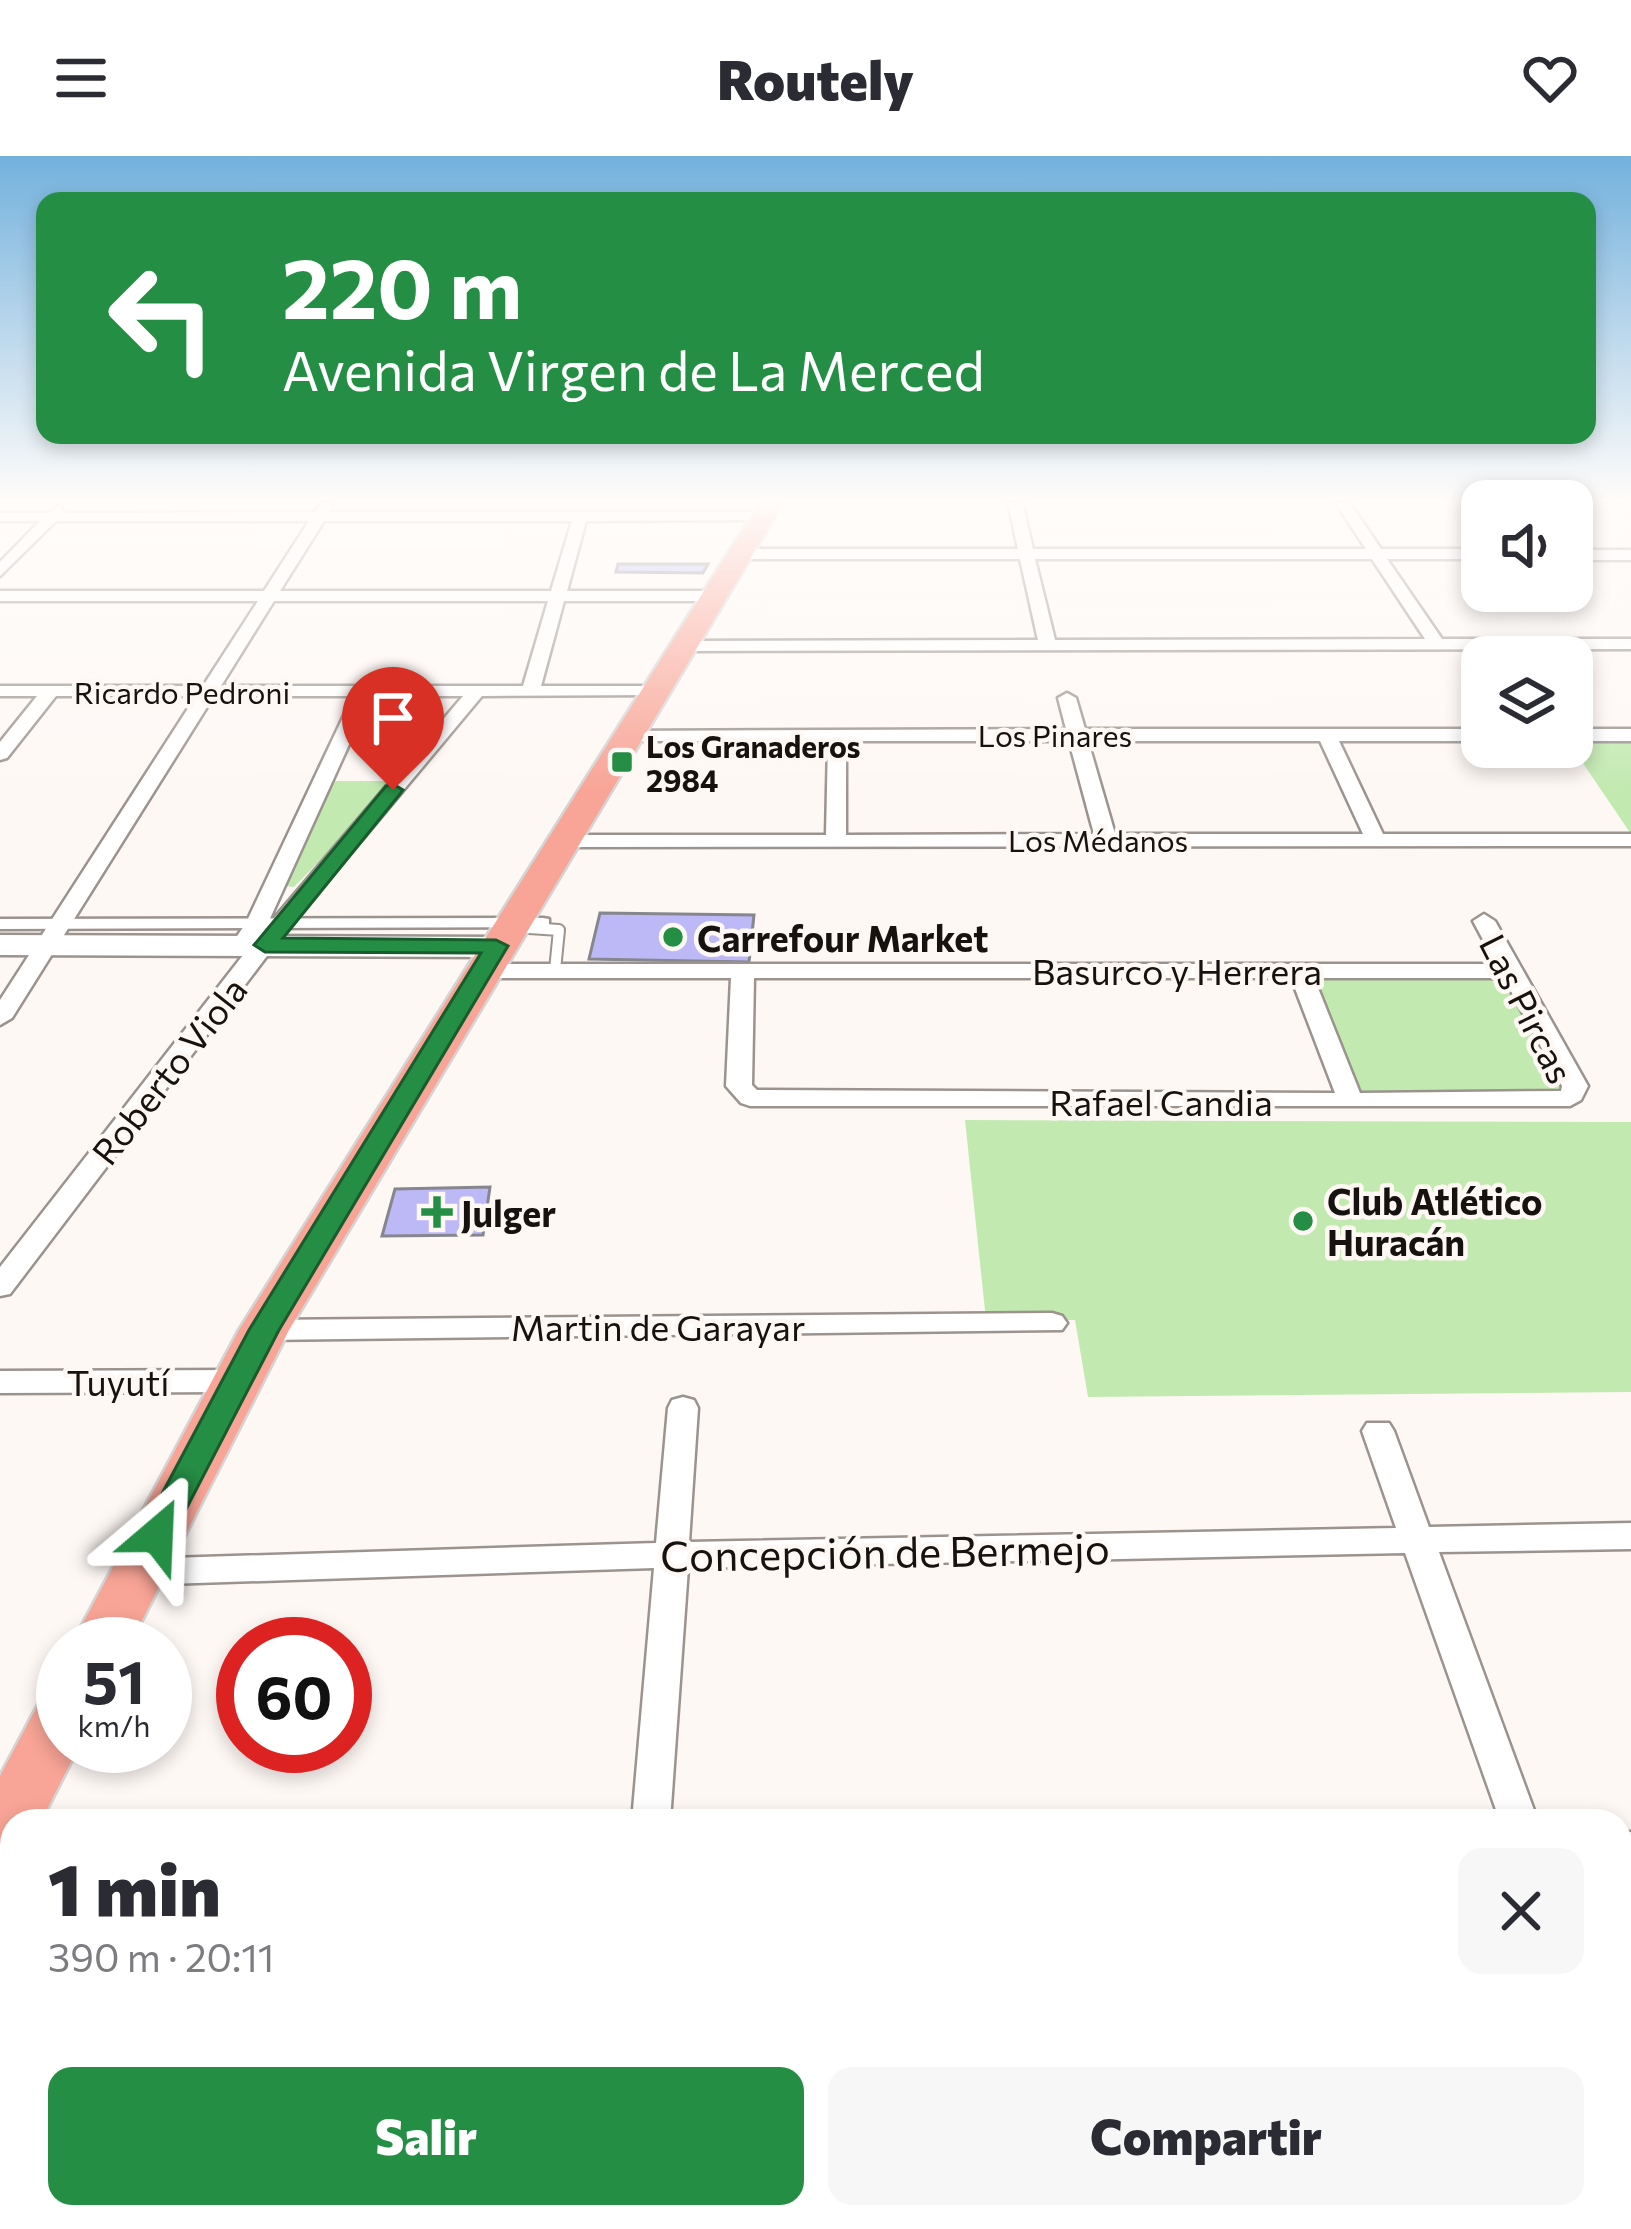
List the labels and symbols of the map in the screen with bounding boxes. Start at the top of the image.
pin [342,667,444,790]
street label: Ricardo Pedroni [74,673,290,710]
street label: Los Pinares [978,716,1132,753]
place label: Los Granaderos 2984 [646,727,861,798]
marker: Los Granaderos 2984 [609,749,635,775]
street label: Los Médanos [1008,821,1188,858]
place label: Carrefour Market [697,915,988,959]
marker: Carrefour Market [660,924,686,950]
street label: Las Pircas [1472,926,1584,1090]
street label: Basurco y Herrera [1032,948,1322,992]
street label: Roberto Viola [81,968,255,1172]
street label: Rafael Candia [1049,1079,1273,1123]
place label: Club Atlético Huracán [1327,1178,1543,1263]
place label: Julger [461,1190,556,1234]
marker: Julger [424,1199,450,1225]
marker: Club Atlético Huracán [1290,1208,1316,1234]
street label: Martin de Garayar [511,1304,805,1348]
street label: Tuyutí [67,1359,171,1403]
position arrow [94,1472,220,1598]
street label: Concepción de Bermejo [660,1521,1110,1581]
speed limit sign: 60 [216,1617,372,1773]

